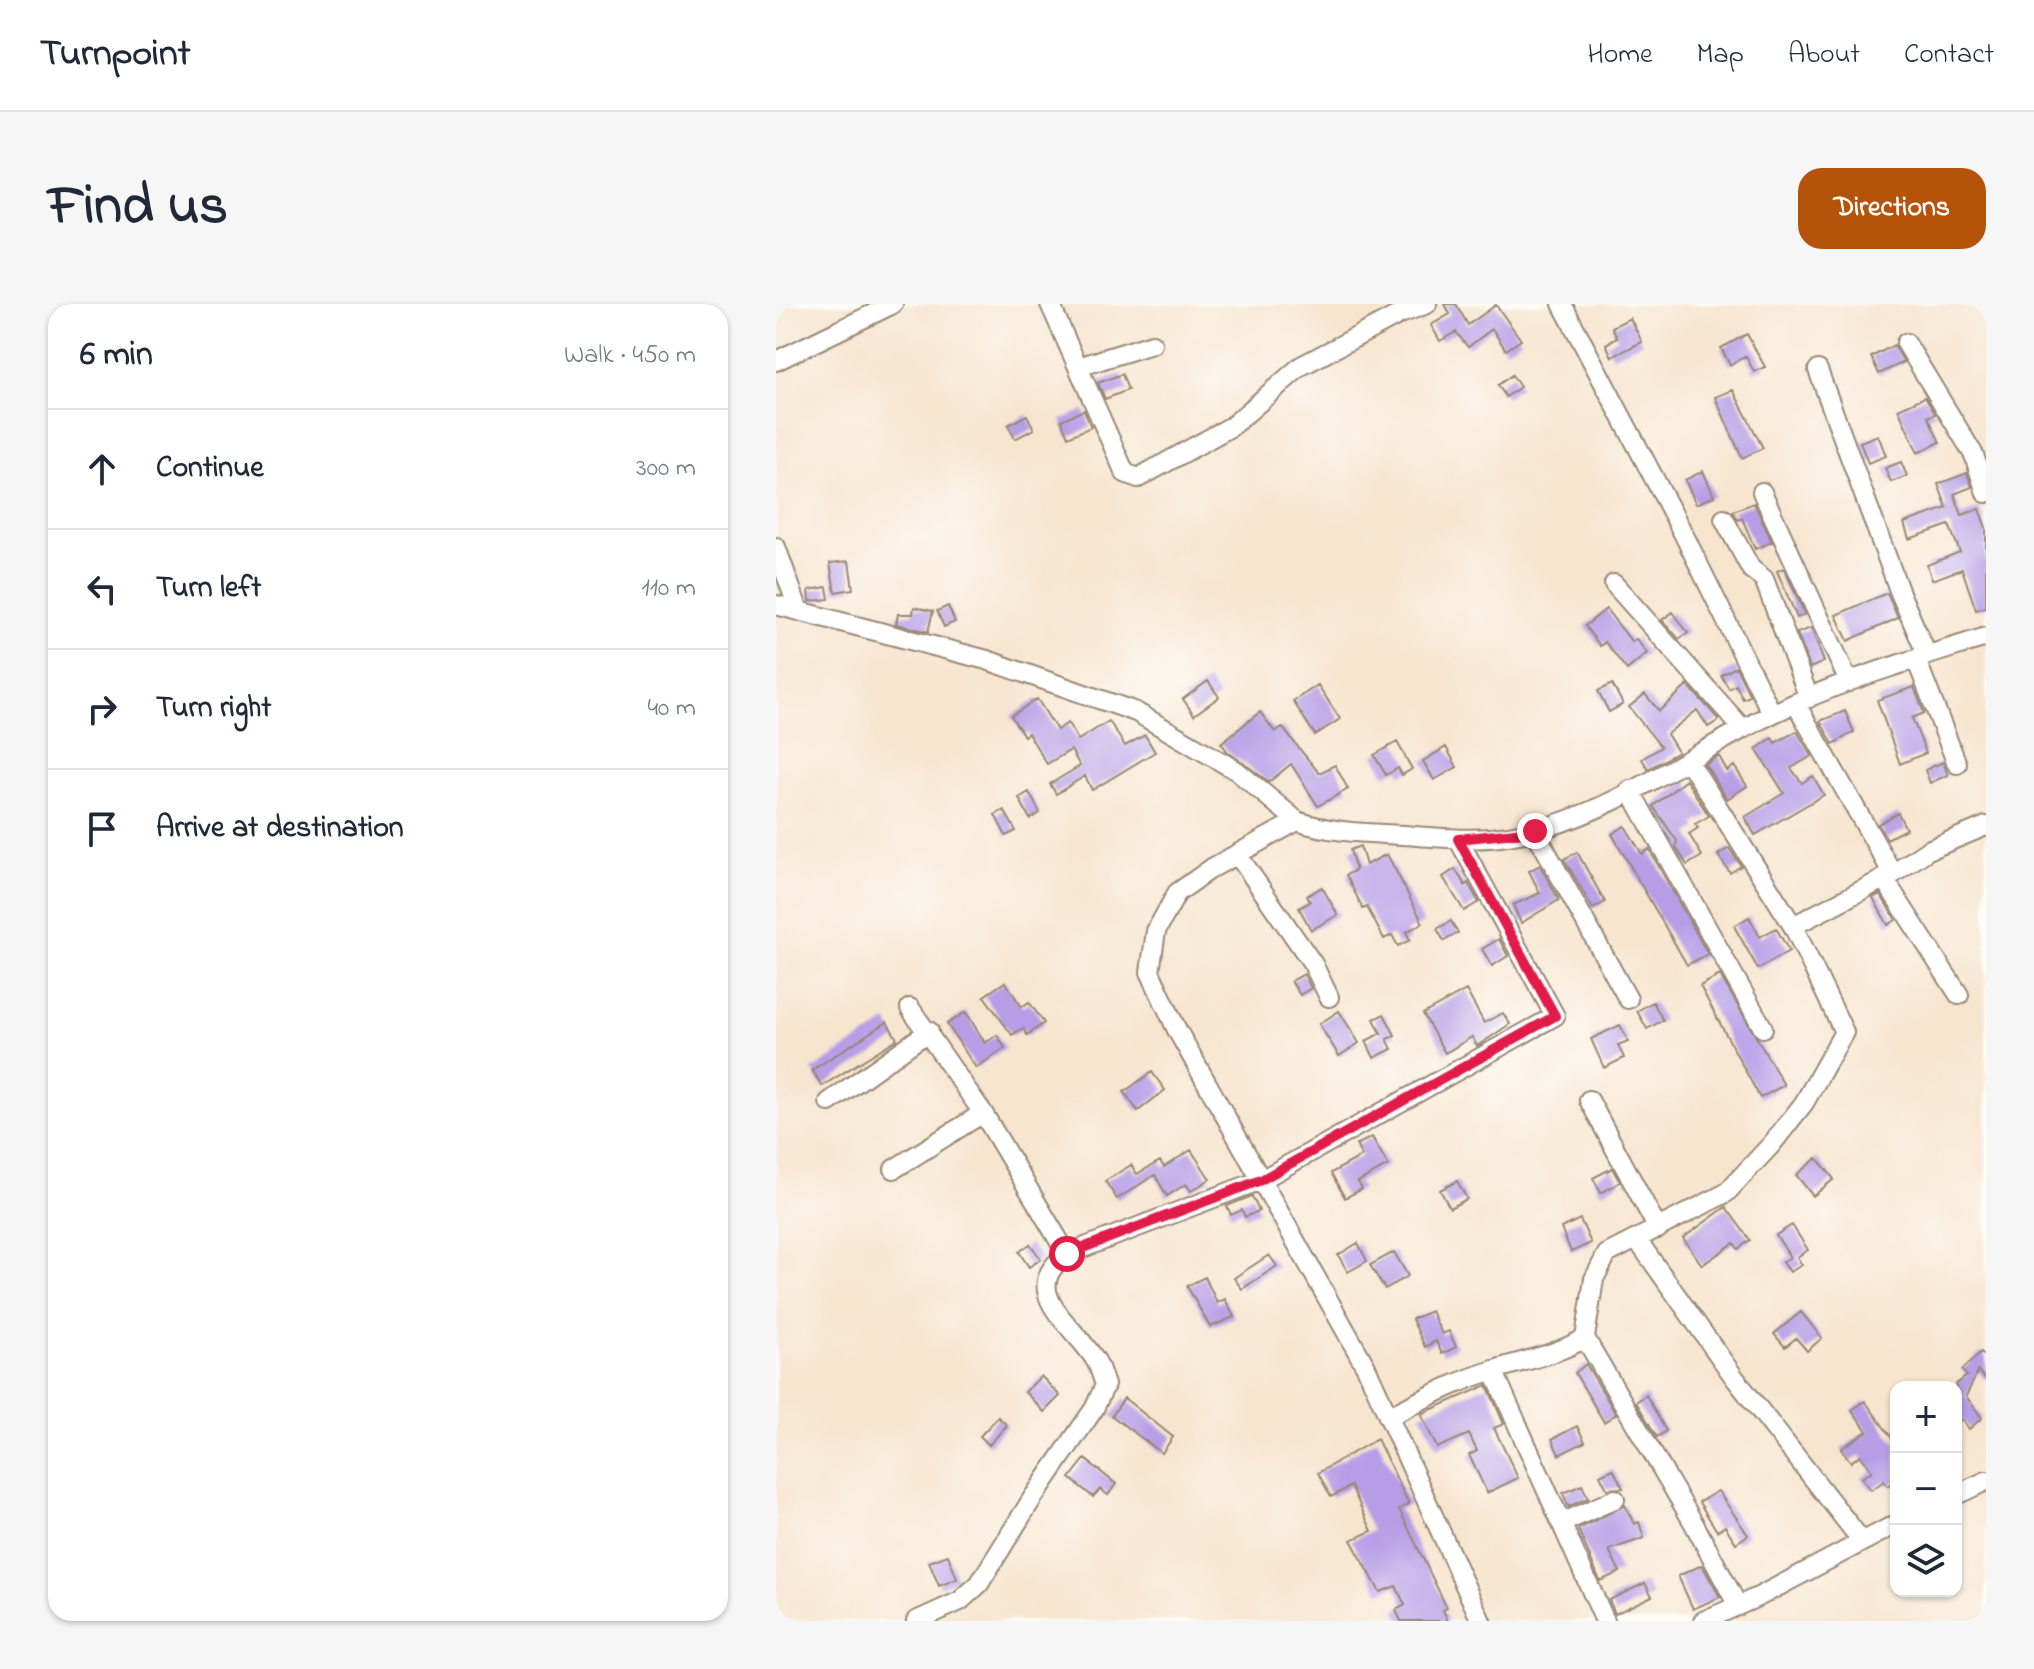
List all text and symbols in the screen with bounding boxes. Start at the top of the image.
text: Turnpoint [40,27,190,83]
text: Home [1587,35,1653,76]
text: Map [1697,35,1744,76]
text: About [1788,35,1860,76]
text: Contact [1904,35,1994,76]
text: Find us [48,168,228,249]
button: Directions [1798,168,1986,249]
text: 6 min [80,331,153,381]
text: Walk · 450 m [564,337,696,375]
icon: ahead [80,447,124,491]
text: Continue [156,447,264,491]
text: 300 m [636,450,696,488]
icon: left [80,567,124,611]
text: Turn left [156,567,261,611]
text: 110 m [642,570,696,608]
icon: right [80,687,124,731]
text: Turn right [156,687,271,731]
text: 40 m [647,690,696,728]
icon: arrive [80,807,124,851]
text: Arrive at destination [156,807,404,851]
route end [1517,813,1553,849]
route start [1049,1236,1085,1272]
map controls [1890,1381,1962,1597]
button: + [1890,1381,1962,1453]
button: − [1890,1453,1962,1525]
button: layers [1890,1525,1962,1597]

